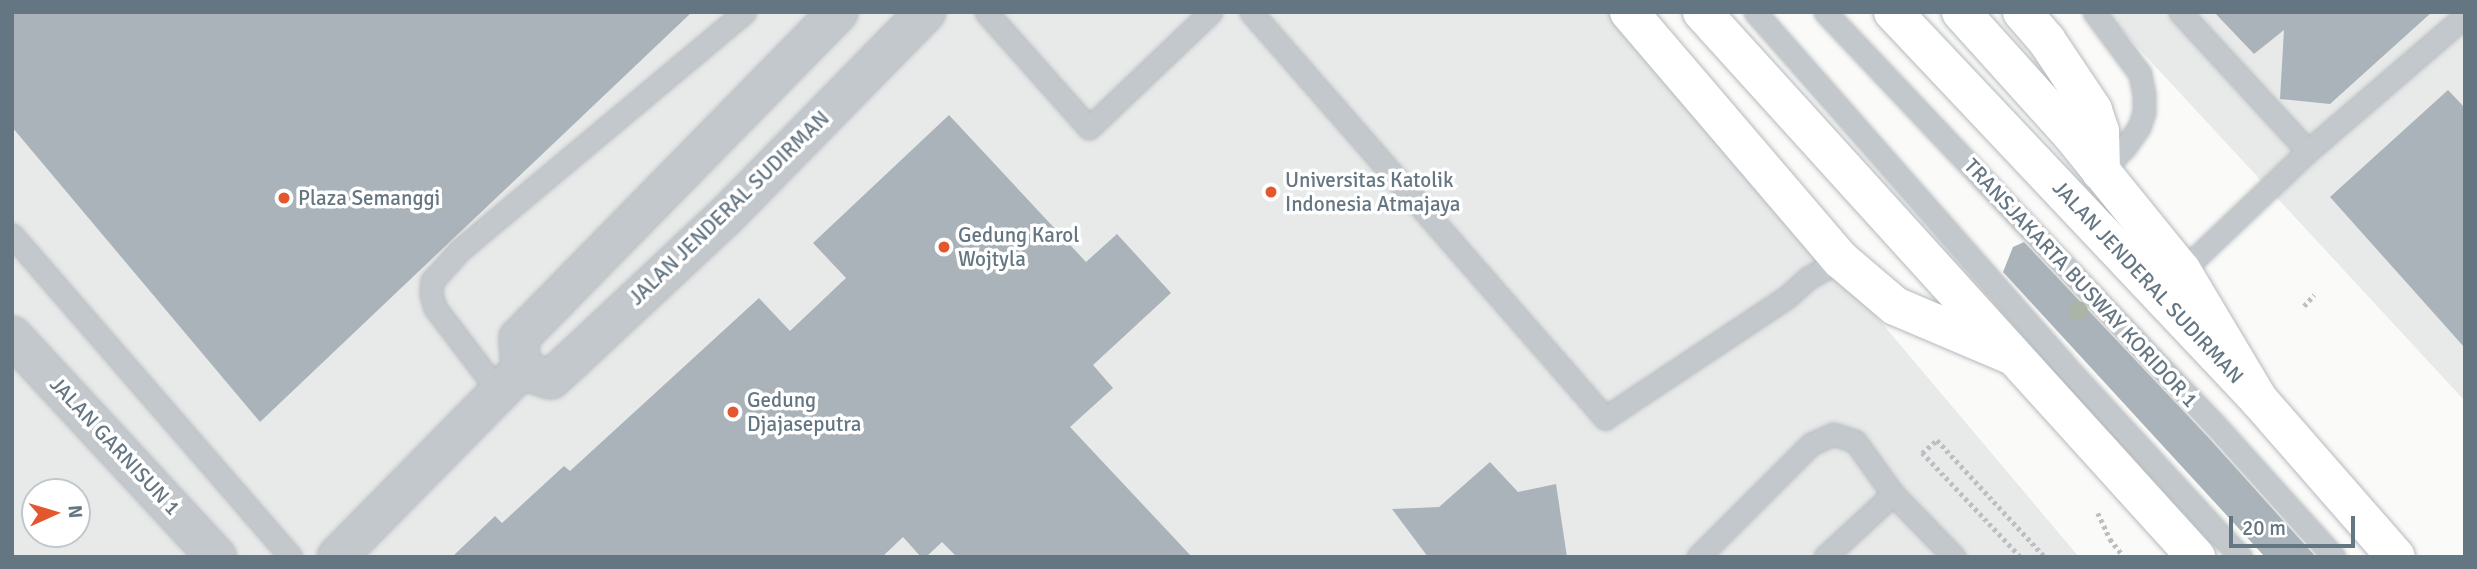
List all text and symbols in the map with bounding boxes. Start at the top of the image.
street label: JALAN JENDERAL SUDIRMAN [624,106,834,310]
street label: TRANSJAKARTA BUSWAY KORIDOR 1 [1959,153,2203,413]
place label: Universitas Katolik Indonesia Atmajaya [1285,167,1460,217]
street label: JALAN JENDERAL SUDIRMAN [2047,175,2249,389]
marker: Universitas Katolik Indonesia Atmajaya [1263,184,1279,200]
place label: Plaza Semanggi [298,185,440,211]
marker: Plaza Semanggi [276,190,292,206]
place label: Gedung Karol Wojtyla [958,222,1079,272]
marker: Gedung Karol Wojtyla [936,239,952,255]
street label: JALAN GARNISUN 1 [45,372,185,520]
place label: Gedung Djajaseputra [747,387,862,437]
marker: Gedung Djajaseputra [725,404,741,420]
north arrow [21,478,91,548]
scale bar [2232,503,2358,546]
text: 20 m [2242,515,2286,541]

